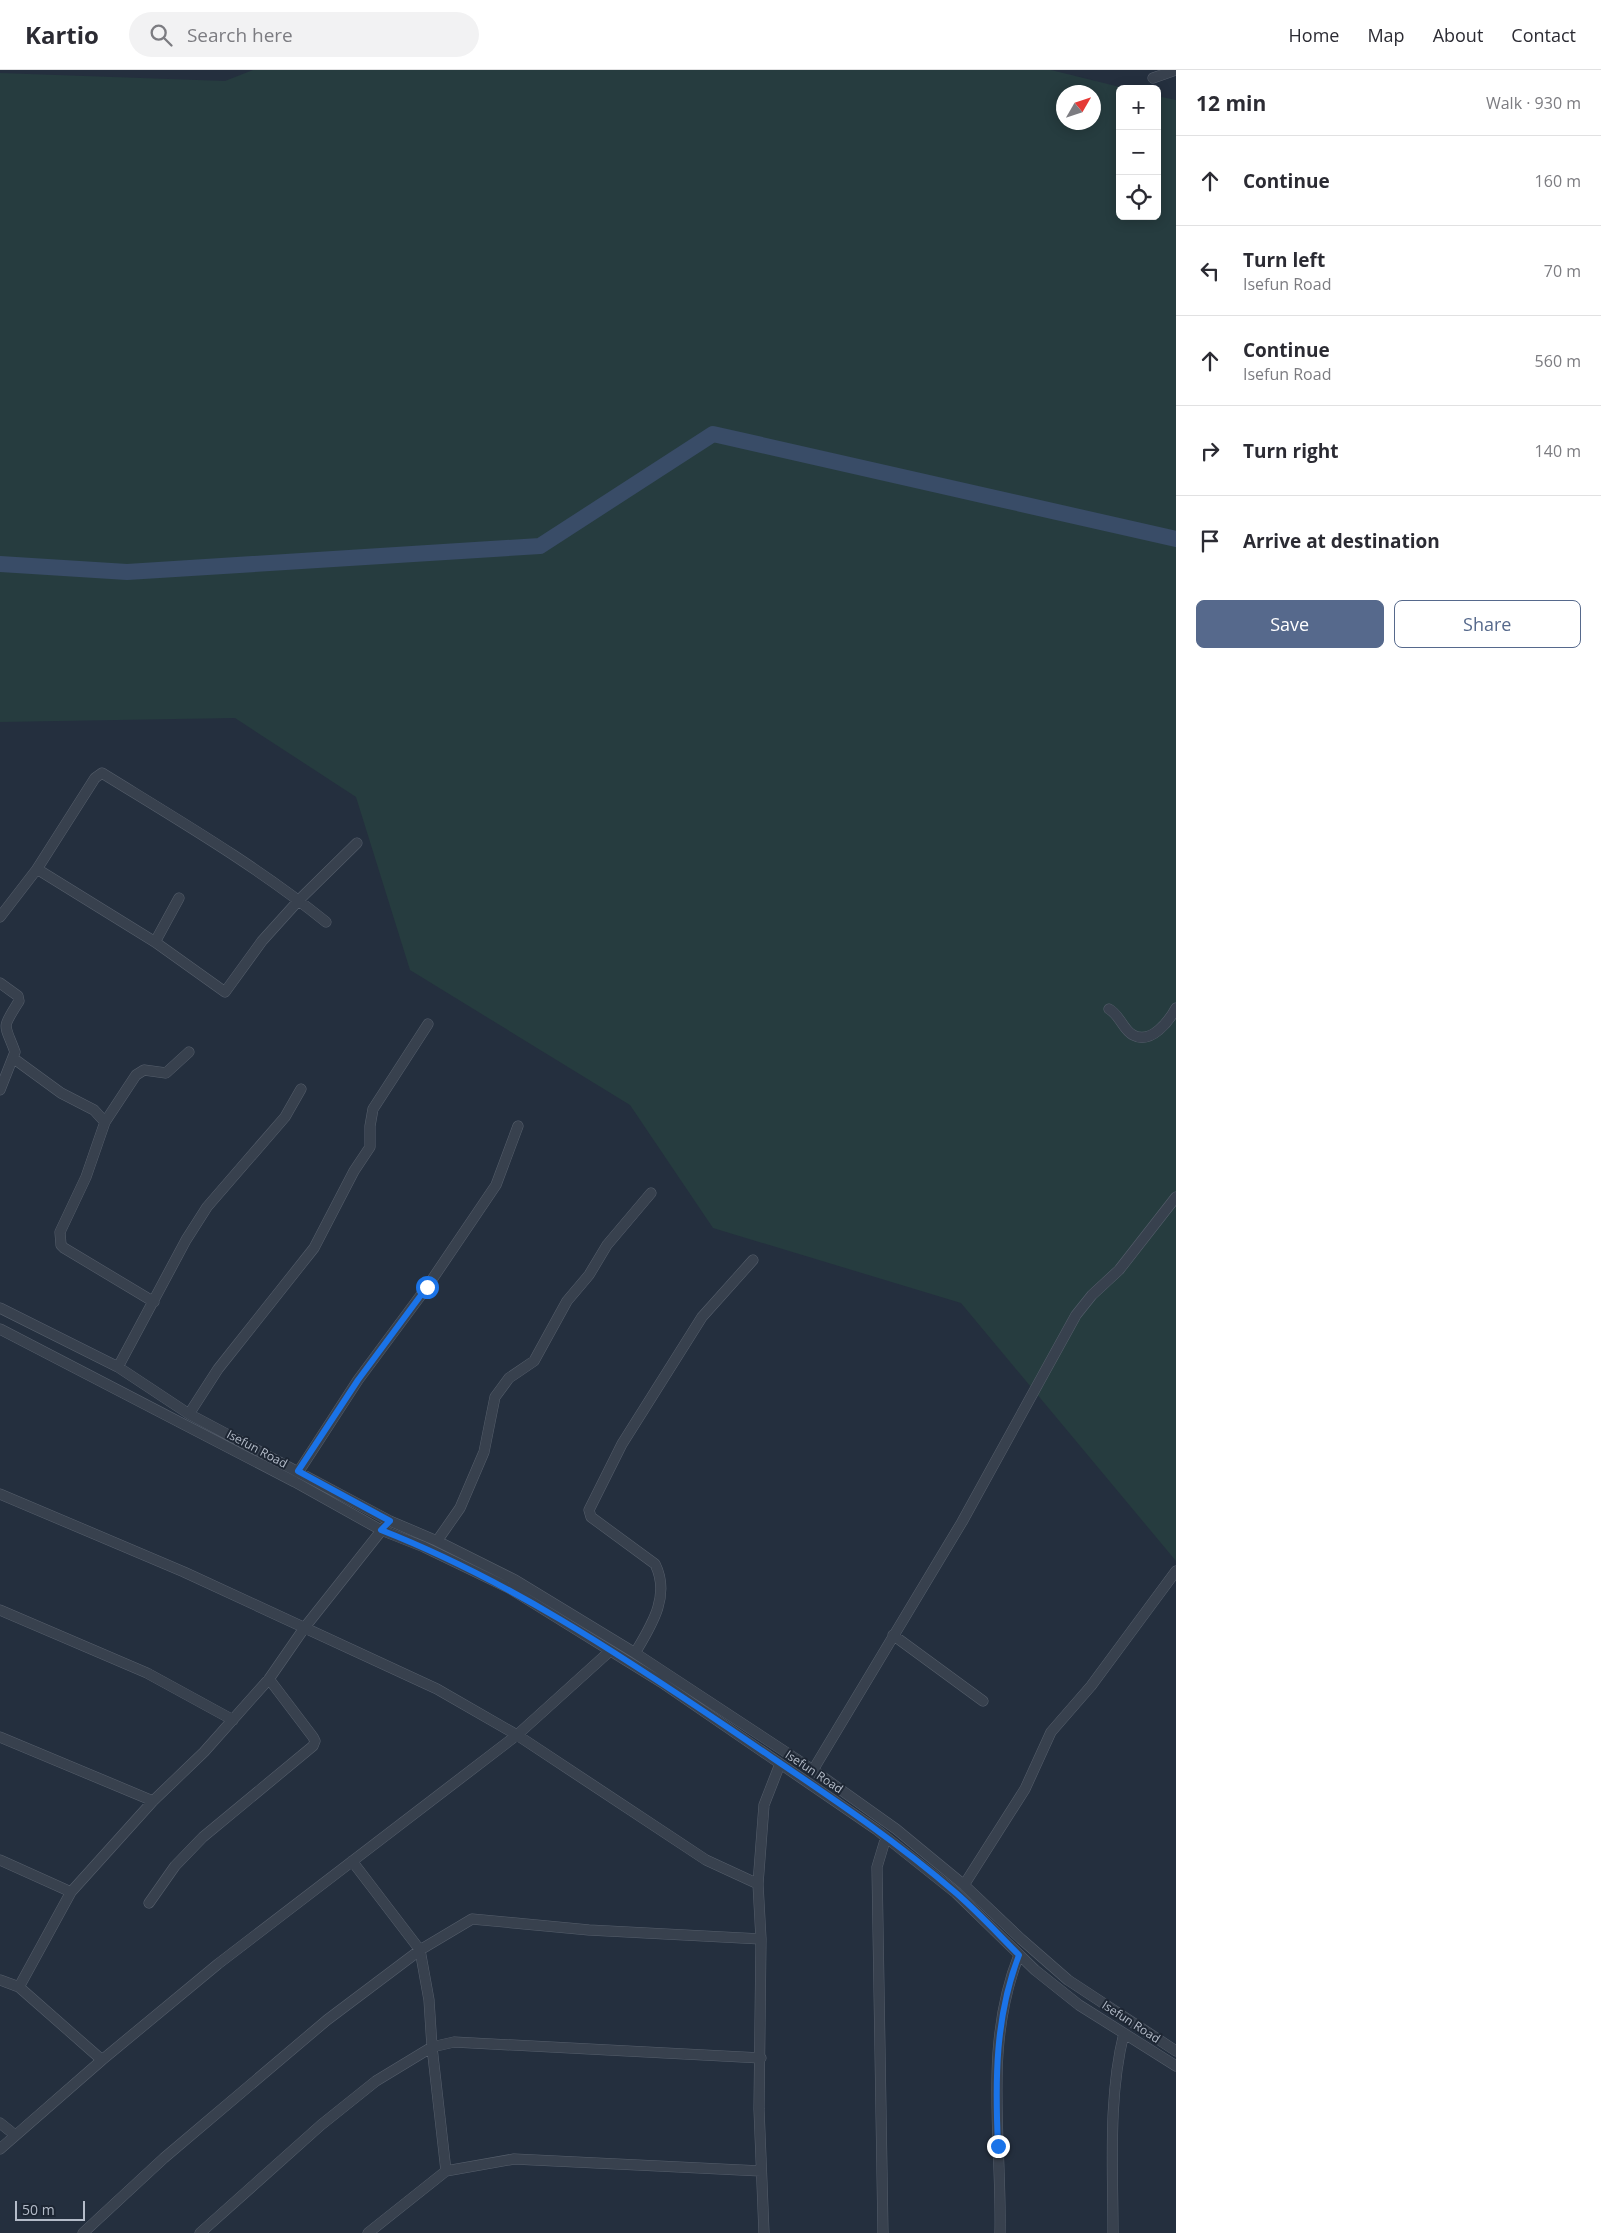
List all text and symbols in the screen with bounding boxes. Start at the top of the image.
search box [129,12,479,57]
text: Kartio [25,18,99,51]
icon: search [147,21,175,49]
text: Search here [187,22,293,48]
text: Home [1289,23,1339,47]
text: Map [1367,23,1405,47]
text: About [1433,23,1483,47]
text: Contact [1511,23,1576,47]
north arrow [1056,85,1101,130]
map controls [1116,85,1161,220]
button: + [1116,85,1161,130]
text: 12 min [1196,89,1266,117]
text: Walk · 930 m [1486,92,1581,114]
button: − [1116,130,1161,175]
icon: ahead [1196,167,1224,195]
text: Continue [1243,168,1330,194]
text: 160 m [1535,170,1581,192]
button: locate [1116,175,1161,220]
text: Turn left [1243,247,1325,273]
icon: left [1196,257,1224,285]
text: 70 m [1544,260,1581,282]
text: Isefun Road [1243,273,1331,295]
text: Continue [1243,337,1330,363]
icon: ahead [1196,347,1224,375]
text: 560 m [1535,350,1581,372]
text: Isefun Road [1243,363,1331,385]
icon: right [1196,437,1224,465]
text: Turn right [1243,438,1338,464]
text: 140 m [1535,440,1581,462]
icon: arrive [1196,527,1224,555]
text: Arrive at destination [1243,528,1440,554]
button: Save [1196,600,1384,648]
button: Share [1394,600,1581,648]
route start [416,1276,439,1299]
street label: Isefun Road [224,1425,291,1472]
street label: Isefun Road [782,1746,847,1797]
street label: Isefun Road [1099,1996,1164,2047]
route end [987,2135,1010,2158]
scale bar [15,2198,85,2221]
text: 50 m [22,2200,55,2219]

